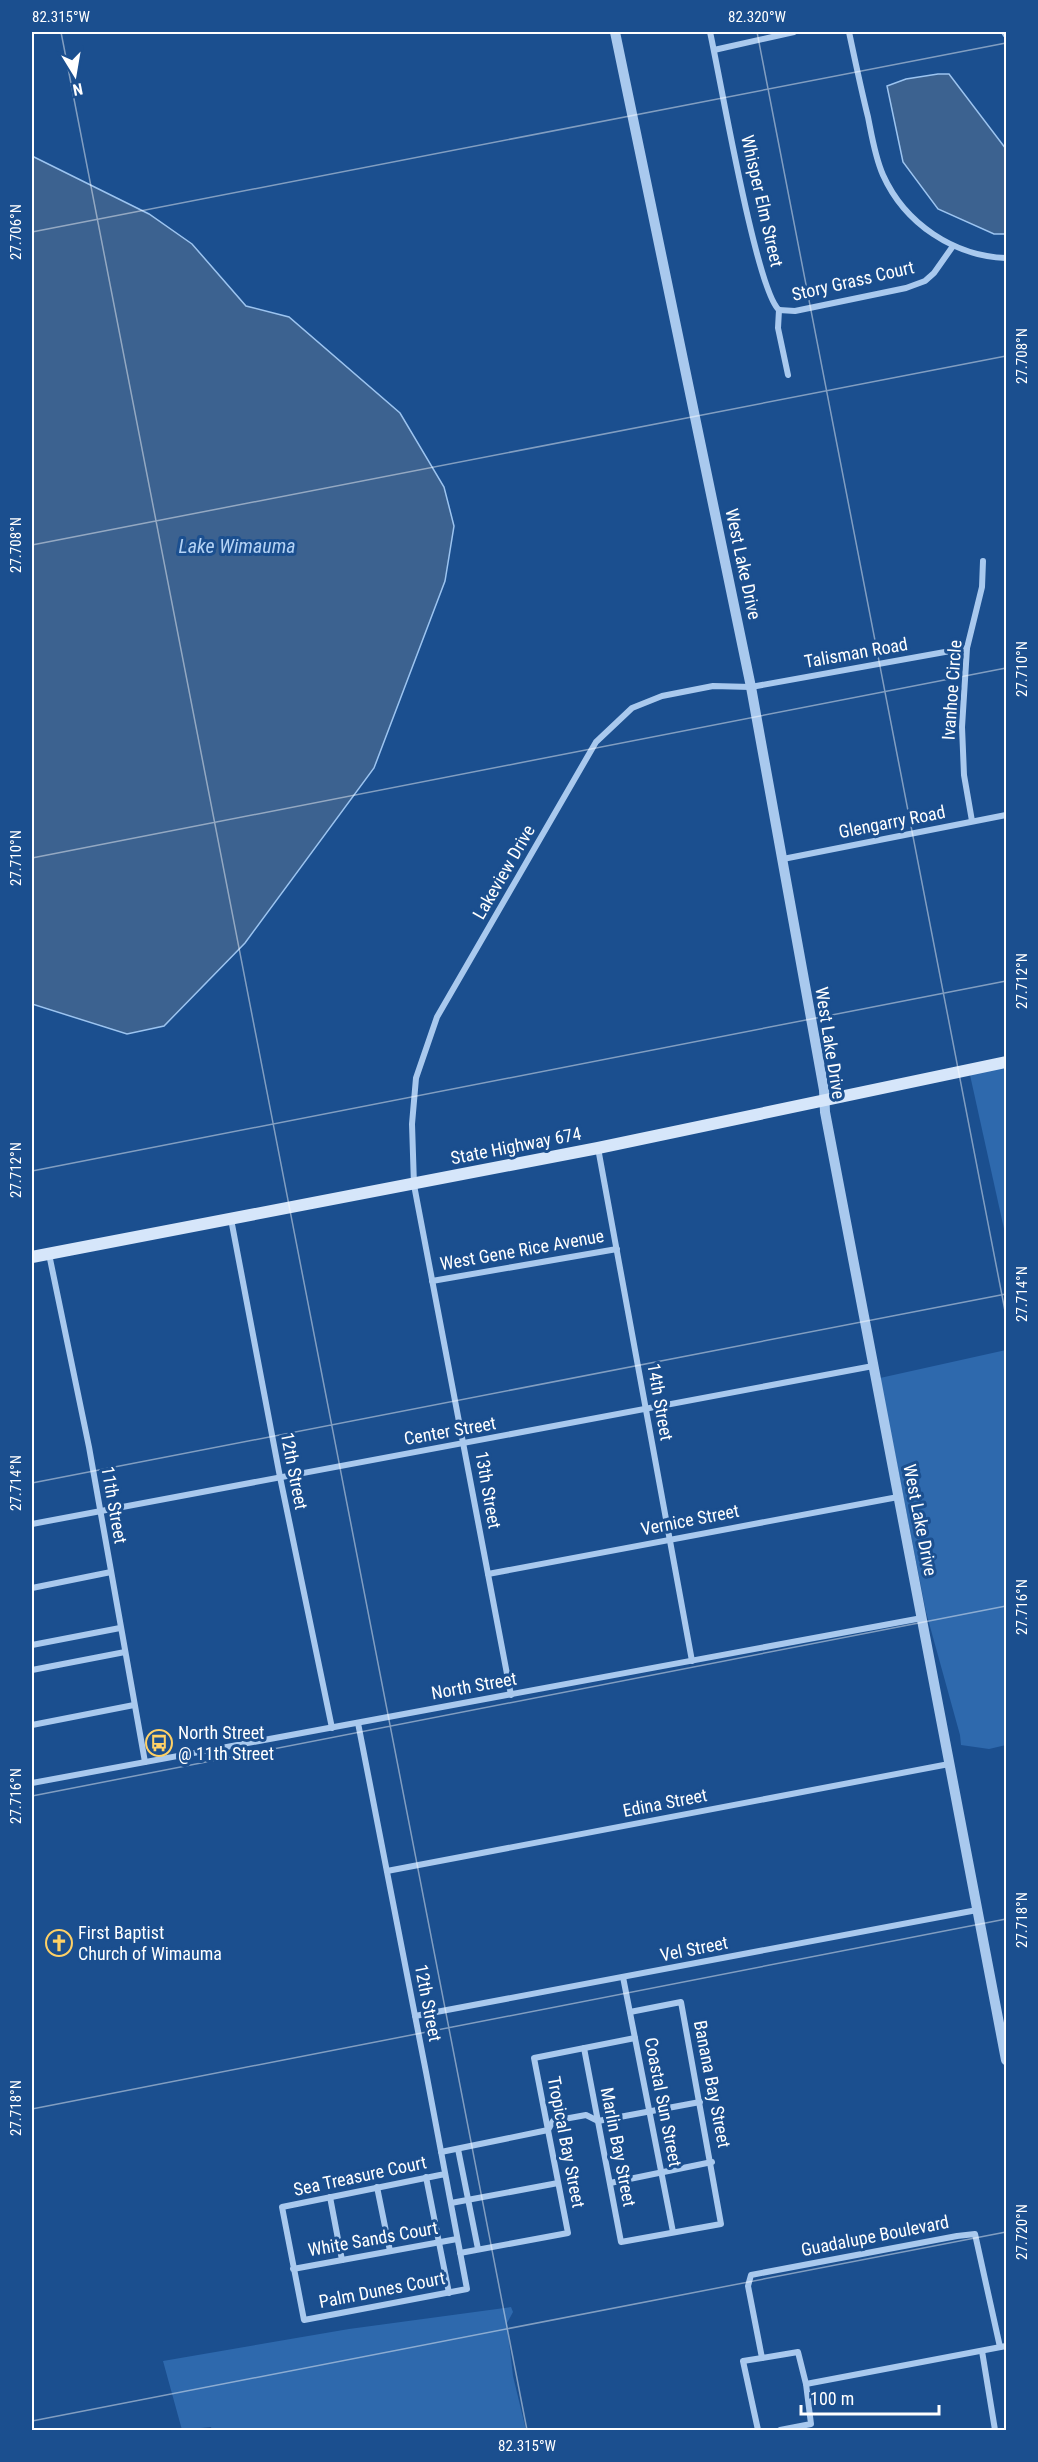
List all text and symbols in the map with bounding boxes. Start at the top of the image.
text: 82.315°W [32,8,91,26]
text: 82.320°W [728,8,787,26]
north arrow [45,45,105,105]
text: N [71,79,84,99]
street label: Whisper Elm Street [737,133,788,269]
text: 27.706°N [7,204,25,260]
street label: Story Grass Court [790,256,916,305]
text: 27.708°N [1013,328,1031,384]
street label: West Lake Drive [721,506,766,621]
text: 27.708°N [7,517,25,573]
water label: Lake Wimauma [178,534,296,558]
street label: Talisman Road [803,633,909,672]
street label: Ivanhoe Circle [938,639,965,741]
text: 27.710°N [1013,641,1031,697]
street label: Glengarry Road [837,801,947,842]
street label: Lakeview Drive [468,821,539,923]
text: 27.710°N [7,830,25,886]
text: 27.712°N [1013,953,1031,1009]
street label: West Lake Drive [811,985,850,1100]
street label: State Highway 674 [449,1123,583,1168]
text: 27.712°N [7,1142,25,1198]
street label: West Gene Rice Avenue [438,1225,606,1274]
text: 27.714°N [1013,1266,1031,1322]
street label: 14th Street [643,1362,678,1442]
street label: Center Street [402,1412,497,1449]
street label: 12th Street [277,1431,312,1511]
street label: 13th Street [471,1450,506,1530]
text: 27.714°N [7,1455,25,1511]
street label: West Lake Drive [899,1462,942,1577]
street label: 11th Street [97,1465,132,1545]
street label: Vernice Street [639,1500,741,1539]
text: 27.716°N [1013,1579,1031,1635]
street label: North Street [430,1668,518,1703]
place label: North Street @ 11th Street [178,1722,274,1764]
bus stop icon: North Street @ 11th Street [144,1728,174,1758]
text: 27.716°N [7,1768,25,1824]
street label: Edina Street [621,1784,709,1821]
text: 27.718°N [1013,1892,1031,1948]
place label: First Baptist Church of Wimauma [78,1922,222,1964]
church icon: First Baptist Church of Wimauma [44,1928,74,1958]
street label: Vel Street [658,1932,730,1965]
street label: 12th Street [411,1963,446,2043]
street label: Banana Bay Street [690,2018,735,2149]
street label: Coastal Sun Street [641,2035,686,2168]
street label: Tropical Bay Street [543,2074,590,2209]
text: 27.718°N [7,2080,25,2136]
street label: Marlin Bay Street [597,2086,640,2208]
street label: Sea Treasure Court [292,2151,428,2200]
text: 27.720°N [1013,2204,1031,2260]
street label: Guadalupe Boulevard [799,2211,951,2260]
street label: White Sands Court [306,2217,440,2260]
street label: Palm Dunes Court [317,2267,447,2312]
scale bar [801,2378,939,2416]
text: 100 m [810,2388,854,2409]
text: 82.315°W [498,2437,557,2455]

